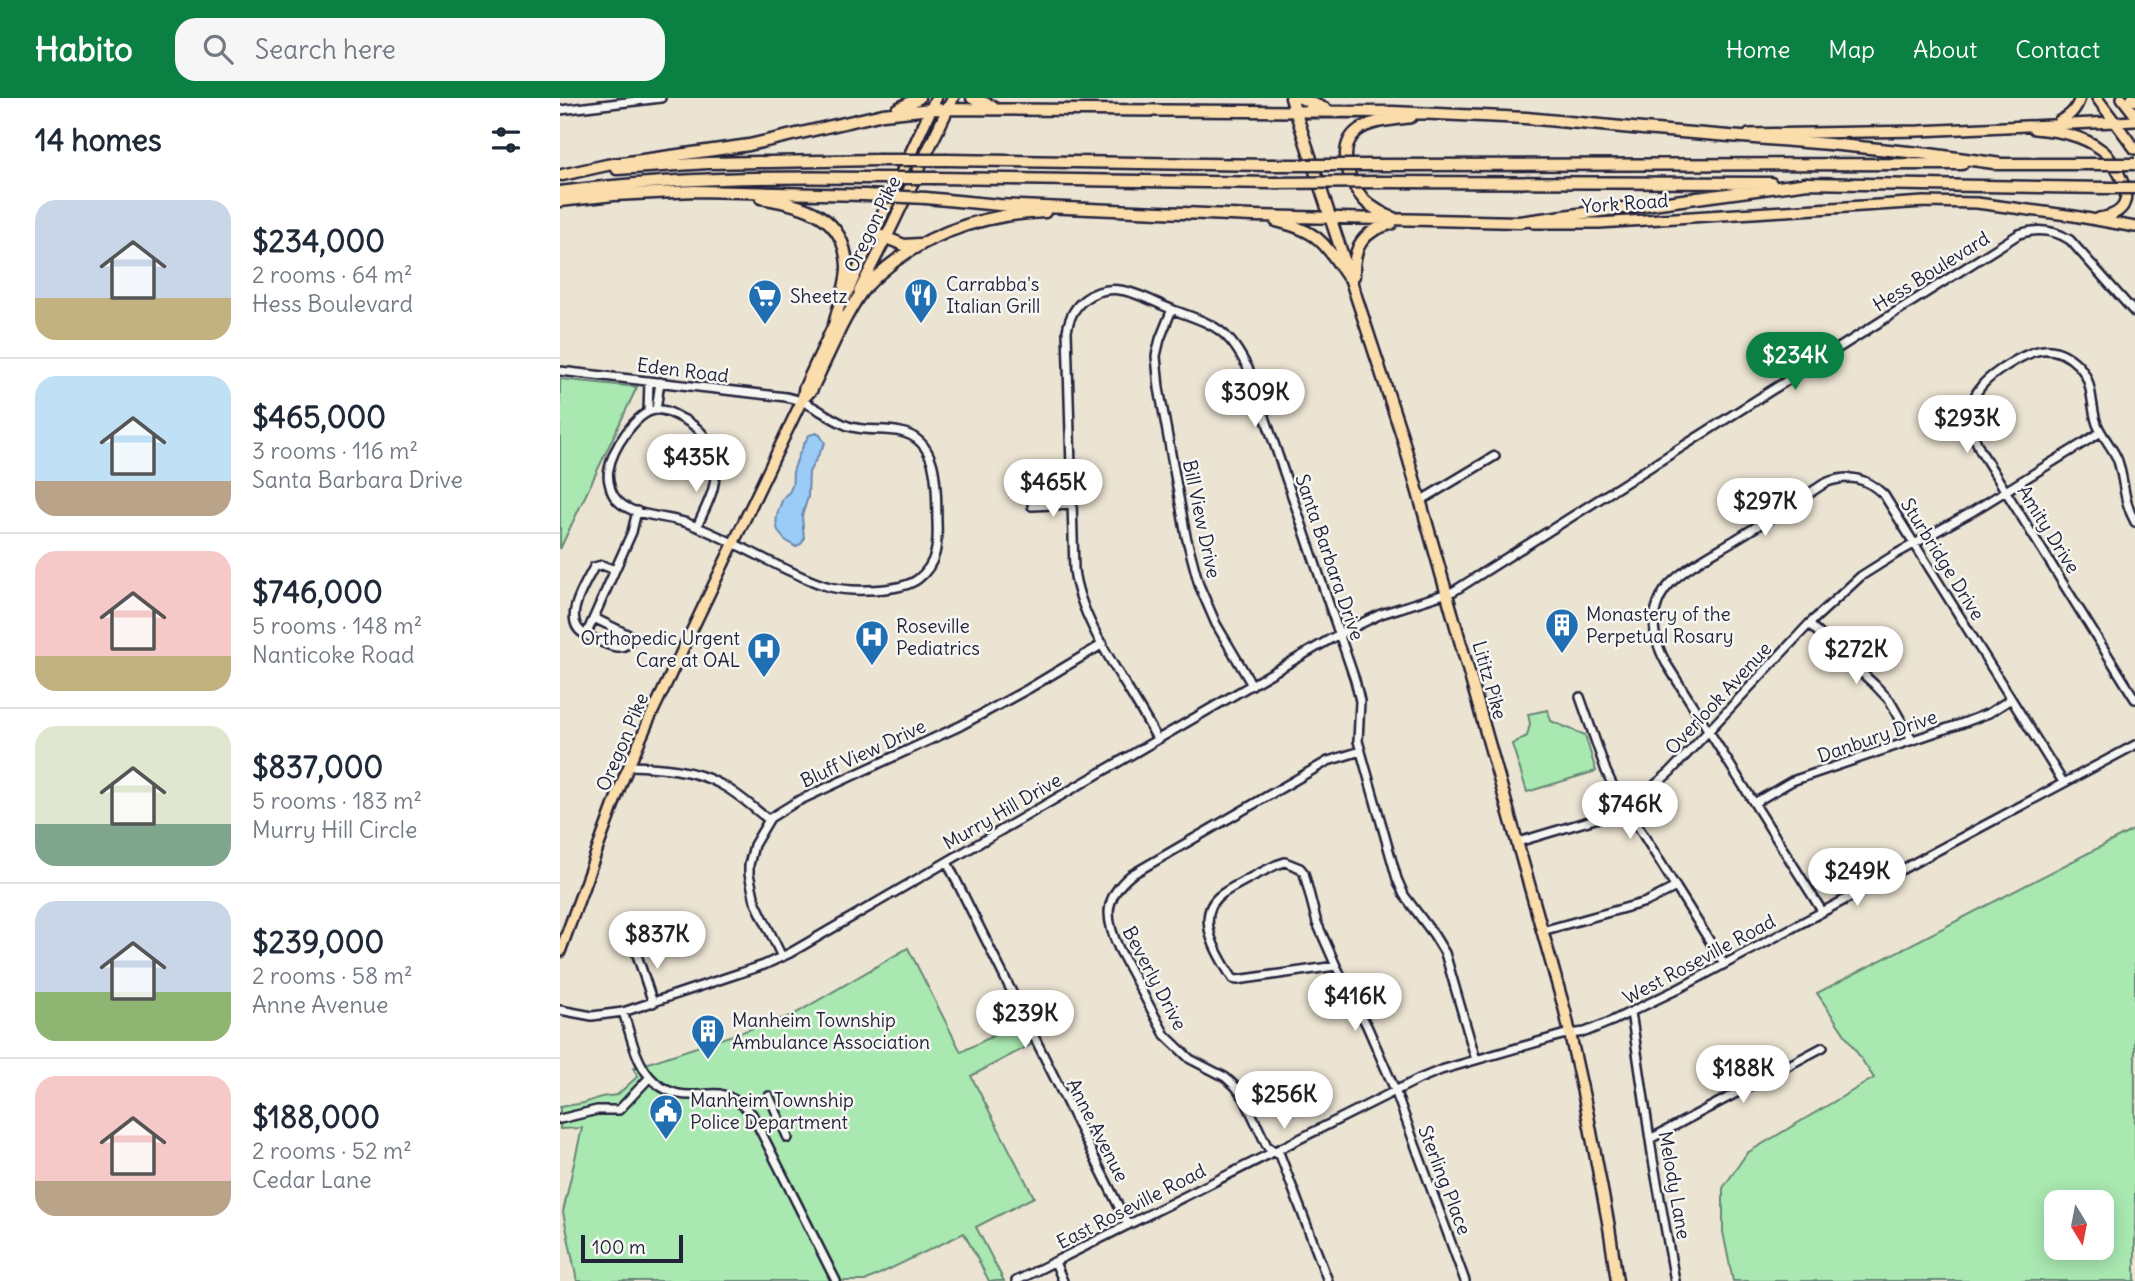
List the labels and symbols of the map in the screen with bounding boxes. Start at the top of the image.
street label: Oregon Pike [838,172,906,276]
street label: York Road [1581,188,1669,218]
street label: Hess Boulevard [1868,226,1994,316]
place label: Carrabba's Italian Grill [946,272,1040,318]
restaurant icon: Carrabba's Italian Grill [902,276,940,325]
supermarket icon: Sheetz [746,277,784,326]
place label: Sheetz [790,284,848,308]
pin: $234K [1746,332,1844,392]
street label: Eden Road [636,352,730,388]
pin: $309K [1206,370,1304,429]
pin: $293K [1918,396,2016,455]
pin: $435K [647,434,745,494]
street label: Bill View Drive [1178,458,1226,580]
pin: $465K [1004,460,1102,519]
street label: Santa Barbara Drive [1290,471,1370,643]
pin: $297K [1716,478,1814,538]
street label: Amity Drive [2012,480,2086,578]
street label: Sturbridge Drive [1896,494,1990,624]
place label: Monastery of the Perpetual Rosary [1586,602,1733,648]
building icon: Monastery of the Perpetual Rosary [1543,606,1581,655]
place label: Roseville Pediatrics [896,614,980,660]
hospital icon: Roseville Pediatrics [853,618,891,667]
place label: Orthopedic Urgent Care at OAL [580,626,740,672]
pin: $272K [1807,626,1905,686]
hospital icon: Orthopedic Urgent Care at OAL [745,630,783,679]
street label: Overlook Avenue [1660,637,1776,759]
street label: Lititz Pike [1467,638,1513,722]
street label: Oregon Pike [591,689,653,795]
street label: Danbury Drive [1814,704,1940,768]
street label: Bluff View Drive [797,713,929,793]
street label: Murry Hill Drive [938,767,1066,855]
pin: $746K [1581,782,1679,841]
pin: $249K [1808,848,1906,908]
street label: West Roseville Road [1619,909,1779,1009]
pin: $837K [608,912,706,971]
street label: Beverly Drive [1118,922,1192,1034]
pin: $416K [1306,974,1404,1033]
pin: $239K [976,990,1074,1050]
place label: Manheim Township Ambulance Association [732,1008,930,1054]
building icon: Manheim Township Ambulance Association [689,1012,727,1061]
pin: $188K [1694,1046,1792,1105]
pin: $256K [1235,1072,1333,1131]
street label: Anne Avenue [1062,1074,1134,1186]
place label: Manheim Township Police Department [690,1088,854,1134]
public building icon: Manheim Township Police Department [647,1092,685,1141]
street label: Sterling Place [1413,1122,1477,1238]
street label: Melody Lane [1654,1129,1696,1241]
street label: East Roseville Road [1052,1158,1210,1254]
north arrow [2044,1190,2114,1260]
scale bar [581,1232,682,1264]

